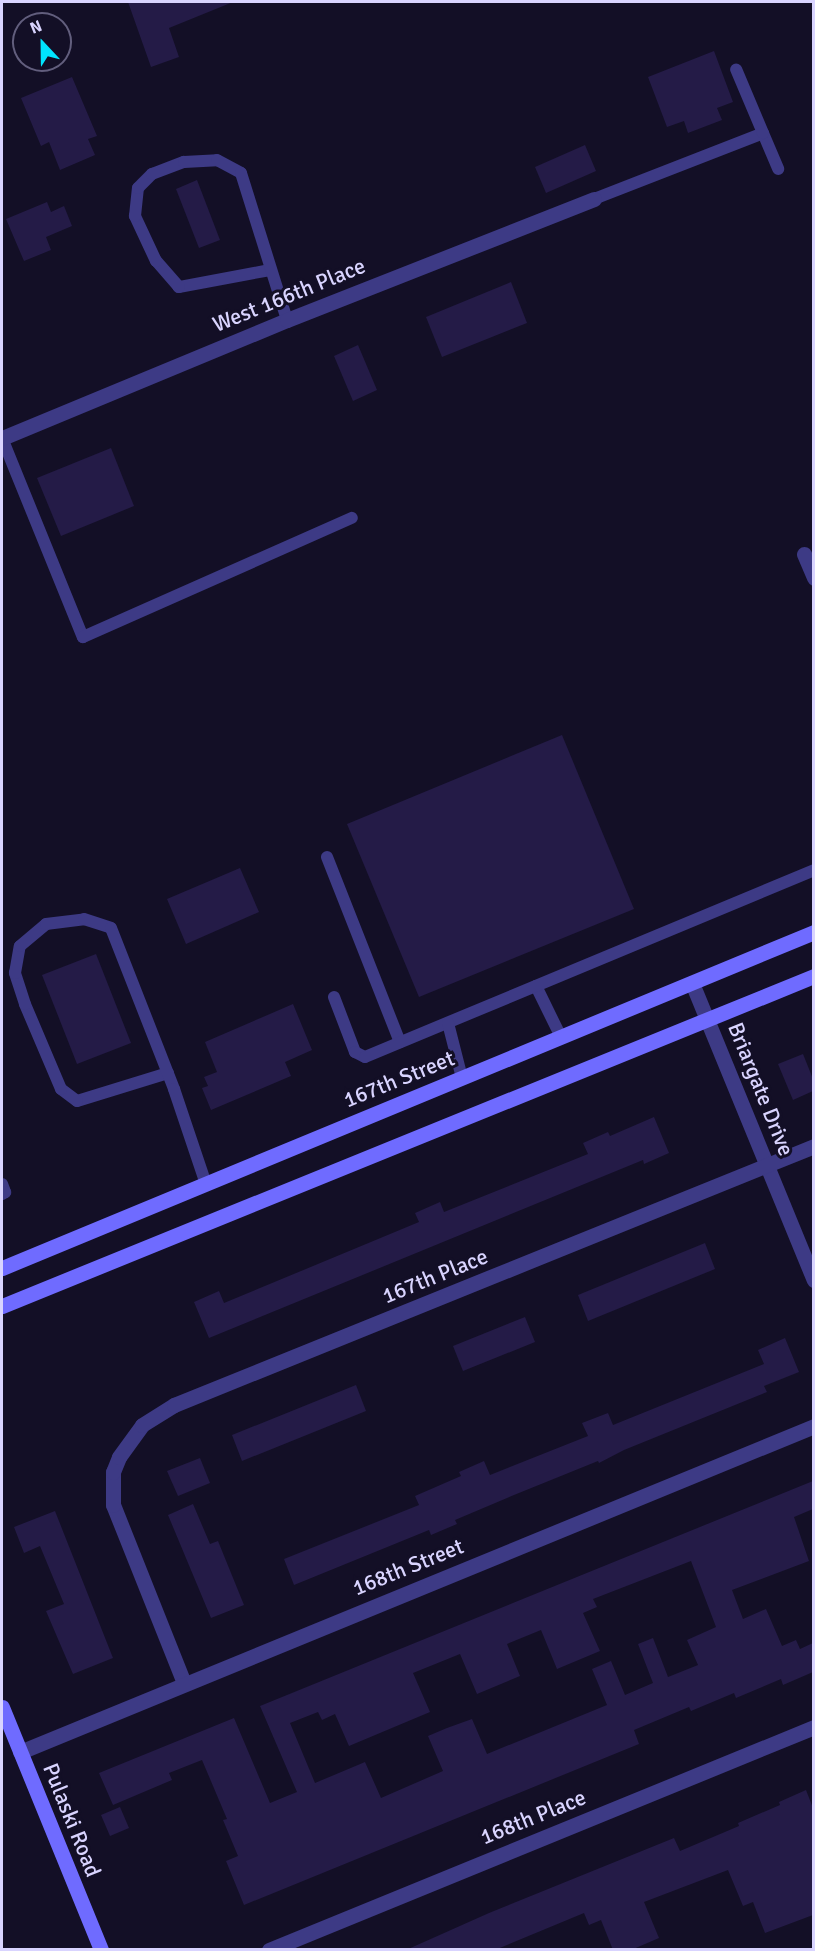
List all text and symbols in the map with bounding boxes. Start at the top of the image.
north arrow [12,12,72,72]
text: N [27,16,45,39]
street label: West 166th Place [209,252,369,338]
street label: Briargate Drive [722,1018,800,1160]
street label: 167th Street [340,1045,458,1113]
street label: 167th Place [378,1243,492,1309]
street label: 168th Street [349,1533,467,1601]
street label: Pulaski Road [37,1759,107,1881]
street label: 168th Place [476,1784,590,1850]

